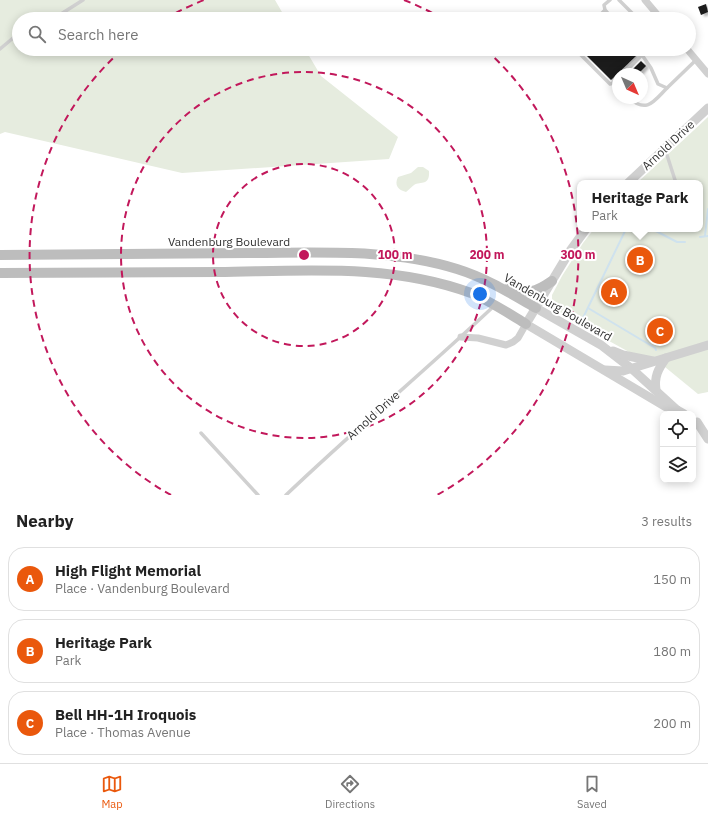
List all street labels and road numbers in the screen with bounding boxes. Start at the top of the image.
street label: Arnold Drive [639,117,698,173]
street label: Vandenburg Boulevard [168,234,290,249]
street label: Vandenburg Boulevard [501,270,615,344]
street label: Arnold Drive [343,387,403,443]

